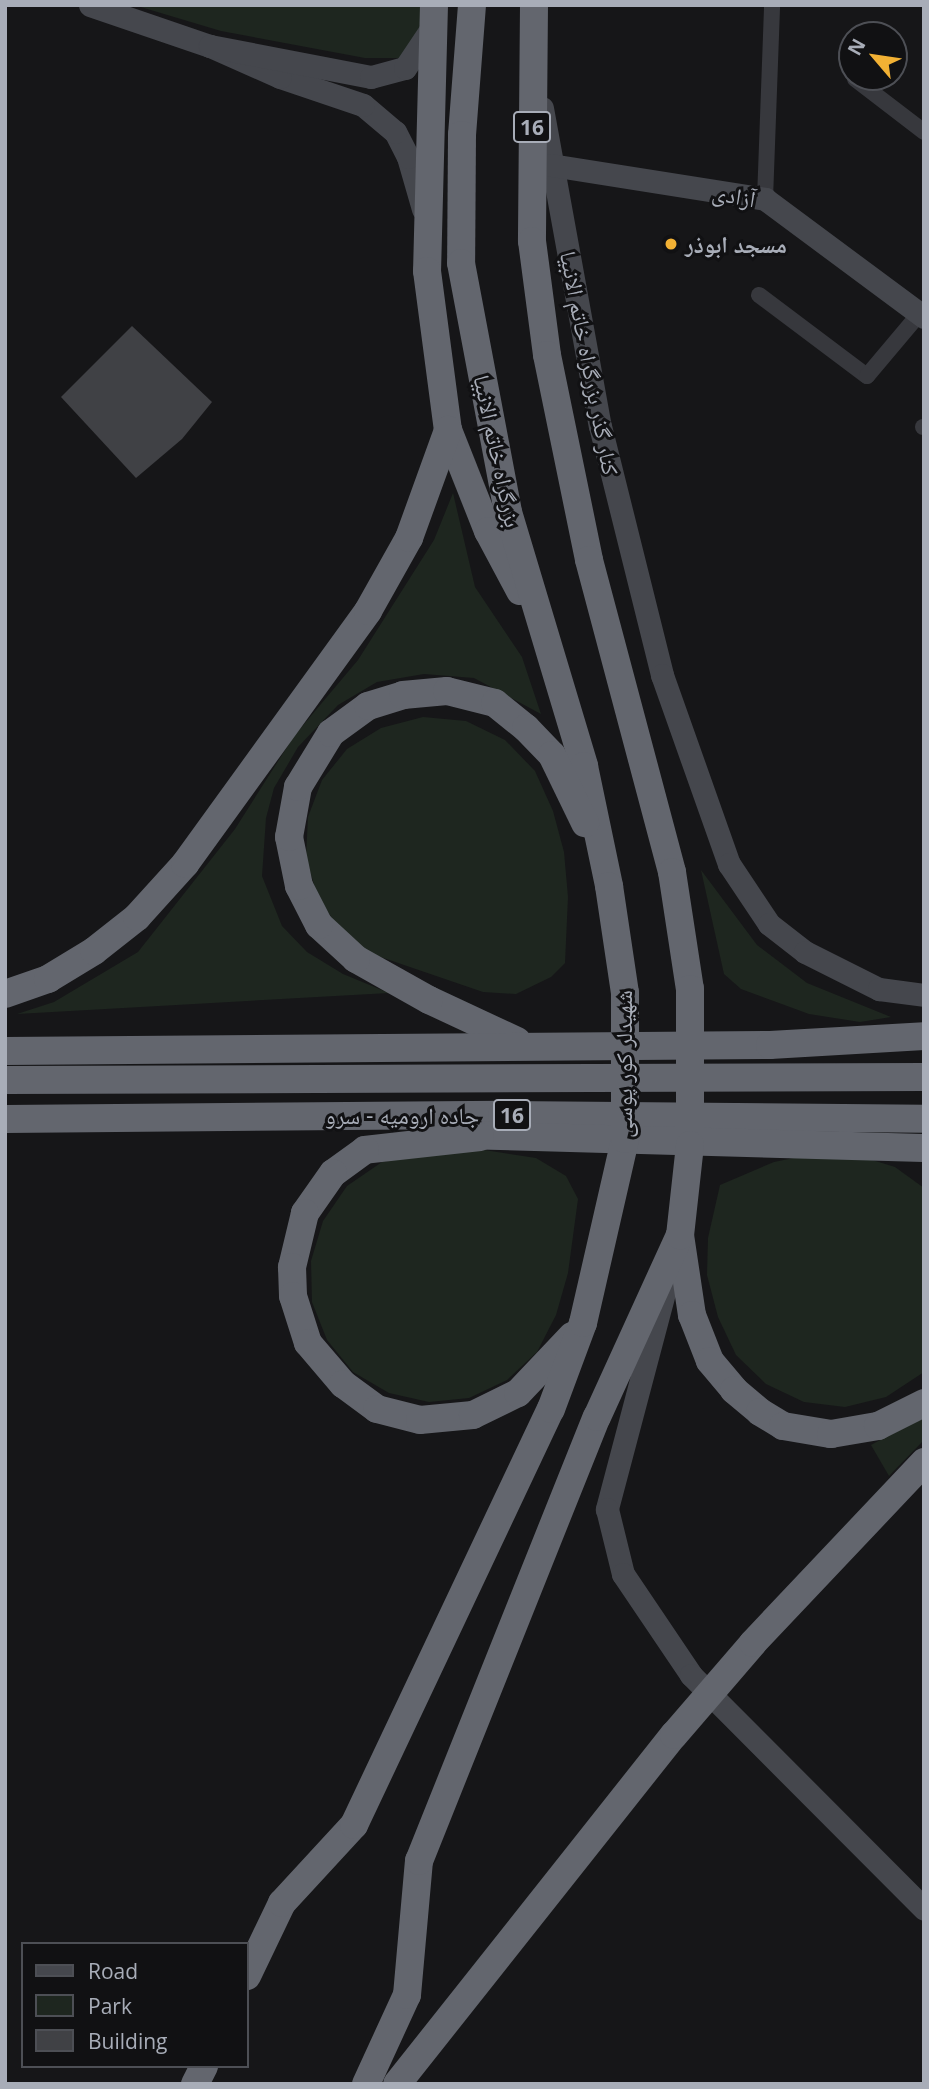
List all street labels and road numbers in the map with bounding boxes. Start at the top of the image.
road number: 16 [513,110,551,144]
street label: آزادی [710,178,758,212]
street label: کنار گذر بزرگراه خاتم الانبیا [555,249,625,477]
street label: بزرگراه خاتم الانبیا [468,372,528,530]
street label: شهیدلر کور پوسی [609,990,637,1138]
road number: 16 [493,1098,531,1132]
street label: جاده ارومیه - سرو [325,1101,479,1129]

